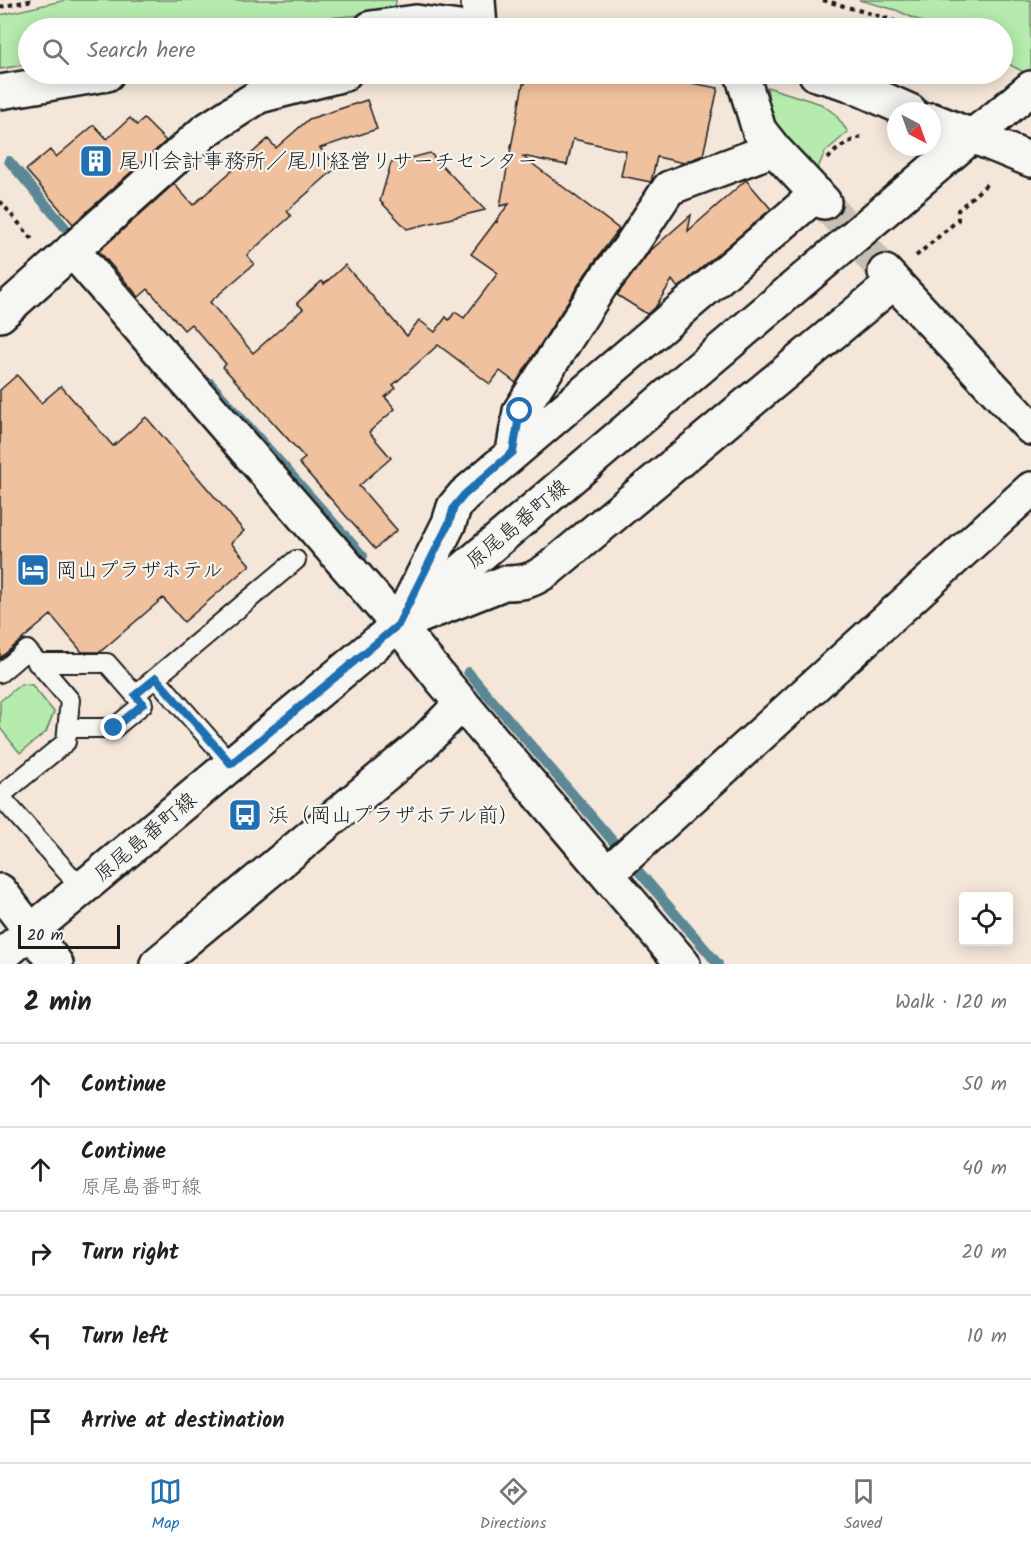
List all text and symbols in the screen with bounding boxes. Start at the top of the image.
search box [18,18,1013,84]
text: Search here [87,34,195,69]
icon: search [39,35,72,68]
north arrow [887,102,941,156]
building icon: 尾川会計事務所／尾川経営リサーチセンター [78,143,114,179]
place label: 尾川会計事務所／尾川経営リサーチセンター [119,146,538,179]
route start [506,397,532,423]
street label: 原尾島番町線 [459,472,577,578]
hotel icon: 岡山プラザホテル [15,552,51,588]
place label: 岡山プラザホテル [56,555,223,588]
route end [100,714,126,740]
street label: 原尾島番町線 [87,785,205,891]
bus stop icon: 浜（岡山プラザホテル前） [227,797,263,833]
place label: 浜（岡山プラザホテル前） [268,800,519,833]
map controls [959,892,1013,946]
button: locate [959,892,1013,946]
scale bar [18,922,120,950]
text: 20 m [27,923,63,948]
text: 2 min [24,982,92,1024]
text: Walk · 120 m [895,987,1007,1019]
text: Continue [81,1068,166,1103]
icon: ahead [24,1069,57,1102]
text: 50 m [962,1069,1007,1101]
text: Continue [81,1135,166,1170]
icon: ahead [24,1153,57,1186]
text: 40 m [962,1153,1007,1185]
text: 原尾島番町線 [81,1172,201,1204]
text: Turn right [81,1236,179,1271]
icon: right [24,1237,57,1270]
text: 20 m [961,1237,1007,1269]
text: Turn left [81,1320,168,1355]
icon: left [24,1321,57,1354]
text: 10 m [967,1321,1007,1353]
text: Arrive at destination [81,1404,284,1439]
icon: arrive [24,1405,57,1438]
tab: Map [149,1475,182,1536]
tab: Directions [480,1475,546,1536]
tab: Saved [844,1475,882,1536]

